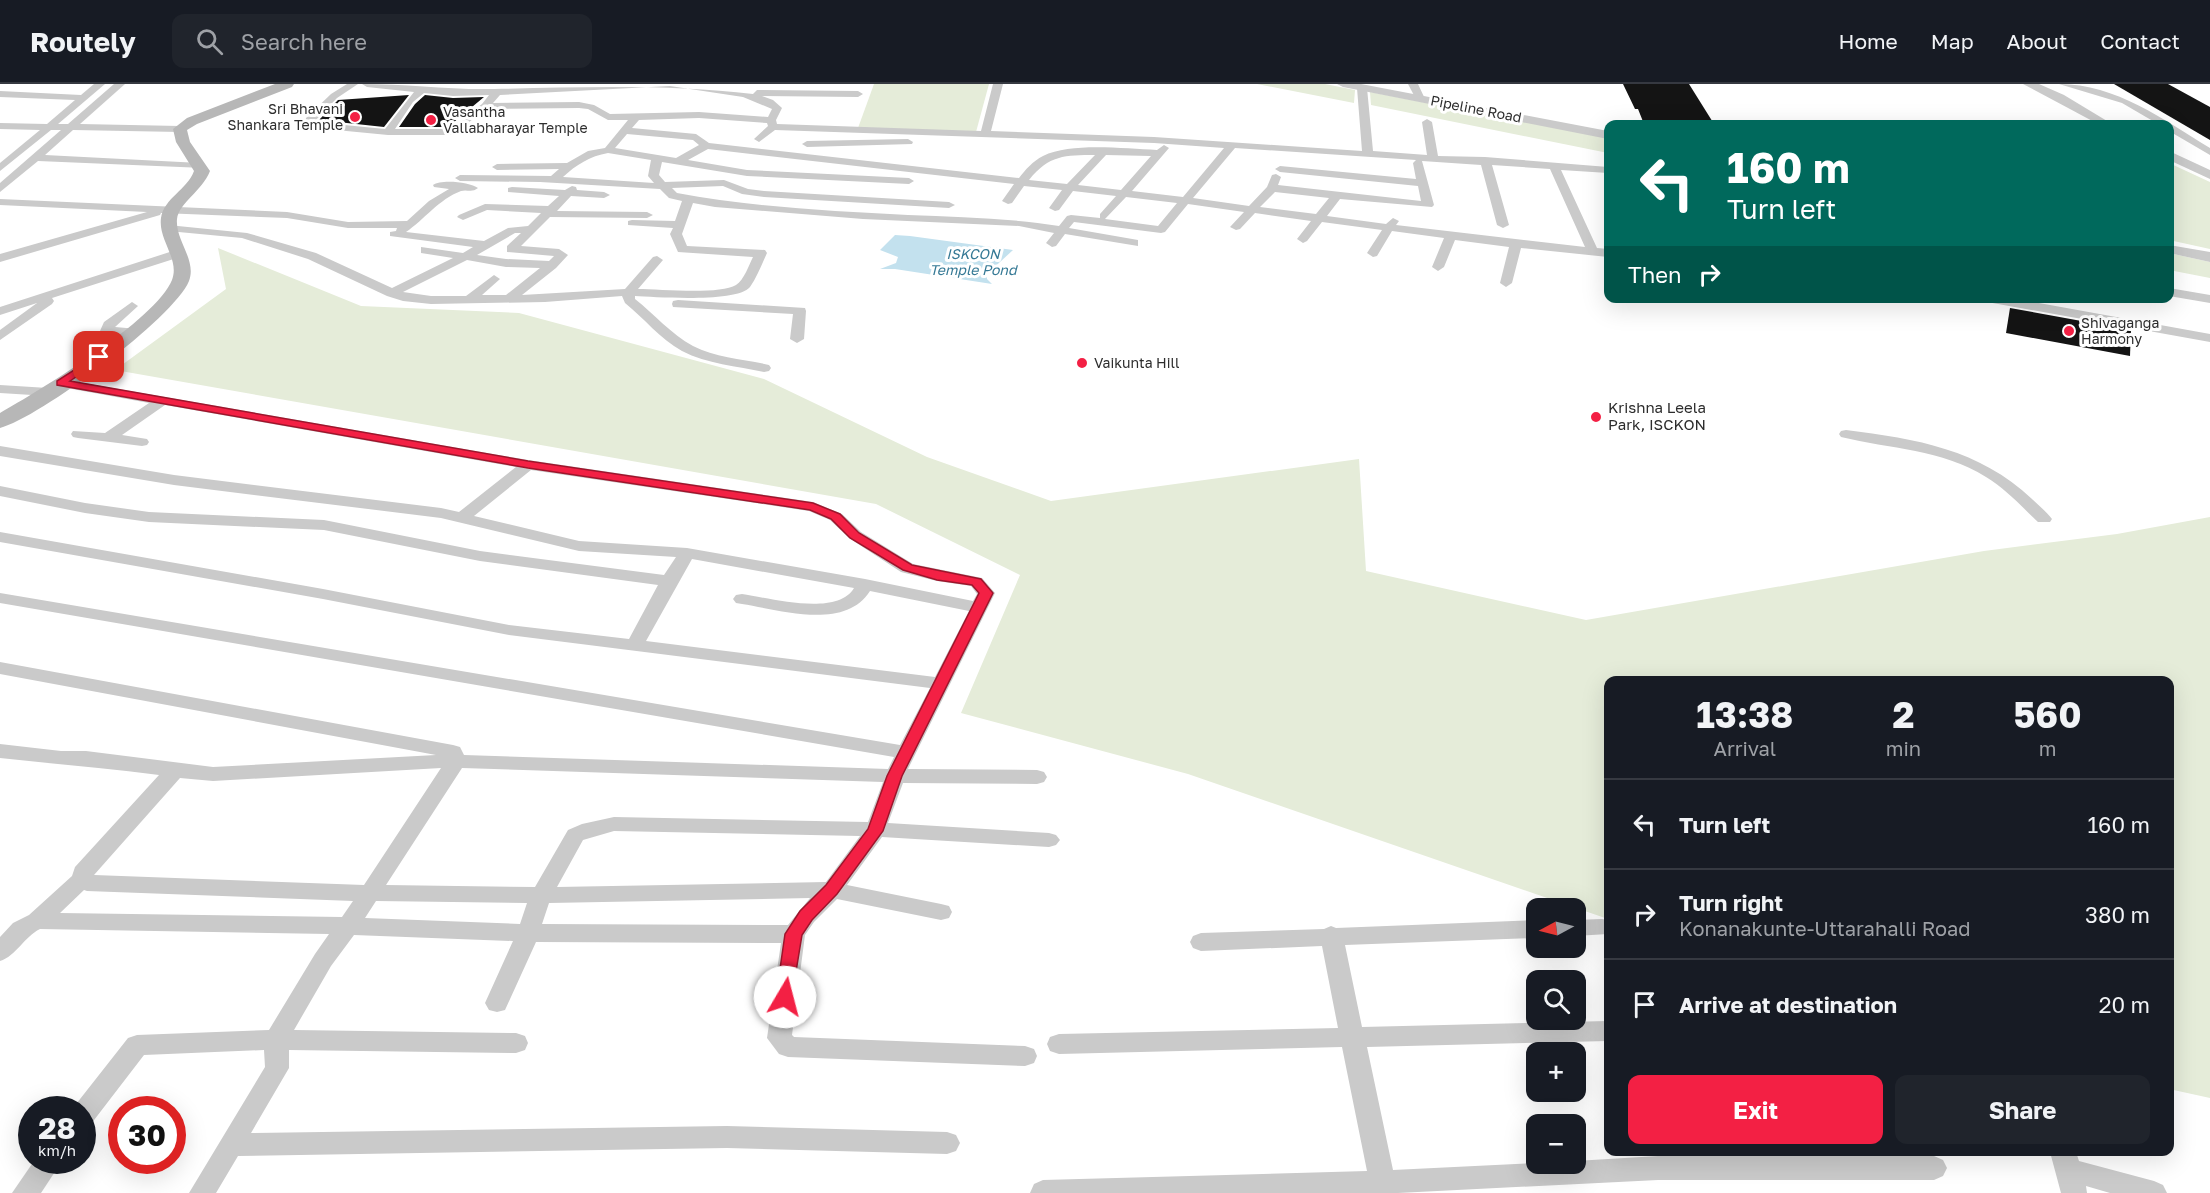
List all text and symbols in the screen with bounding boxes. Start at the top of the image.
search box [172,14,592,68]
text: Routely [30,25,136,58]
icon: search [193,25,226,58]
text: Search here [241,28,367,55]
text: Home [1838,28,1898,54]
text: Map [1931,28,1974,54]
text: About [2007,28,2067,54]
text: Contact [2100,28,2180,54]
street label: Pipeline Road [1429,91,1523,126]
place label: Sri Bhavani Shankara Temple [228,100,343,133]
place label: Vasantha Vallabharayar Temple [443,103,588,136]
marker: Sri Bhavani Shankara Temple [348,110,362,124]
marker: Vasantha Vallabharayar Temple [424,113,438,127]
text: 160 m [1727,142,1850,192]
icon: left [1628,144,1706,222]
text: Turn left [1727,193,1836,225]
water label: ISKCON Temple Pond [929,245,1018,278]
icon: right [1693,258,1726,291]
text: Then [1628,261,1681,288]
place label: Shivaganga Harmony [2081,314,2159,347]
marker: Shivaganga Harmony [2062,324,2076,338]
pin [73,331,124,382]
icon: arrive [82,340,115,373]
place label: Vaikunta Hill [1094,354,1179,371]
marker: Vaikunta Hill [1075,356,1089,370]
place label: Krishna Leela Park, ISCKON [1608,398,1706,433]
marker: Krishna Leela Park, ISCKON [1589,410,1603,424]
text: 13:38 [1696,693,1793,736]
text: 2 [1892,693,1914,736]
text: 560 [2013,693,2082,736]
text: Arrival [1714,736,1776,760]
text: min [1886,736,1921,760]
text: m [2039,736,2056,760]
icon: left [1628,808,1661,841]
text: Turn left [1679,811,1770,838]
text: 160 m [2087,811,2150,838]
text: Turn right [1679,889,1783,916]
north arrow [1526,898,1586,958]
map controls [1526,898,1586,1174]
icon: right [1628,898,1661,931]
text: 380 m [2085,901,2150,928]
text: Konanakunte-Uttarahalli Road [1679,916,1971,940]
position arrow [753,965,817,1029]
button: search [1526,970,1586,1030]
icon: arrive [1628,988,1661,1021]
text: Arrive at destination [1679,991,1897,1018]
text: 20 m [2099,991,2150,1018]
button: + [1526,1042,1586,1102]
button: Exit [1628,1075,1883,1144]
button: Share [1895,1075,2150,1144]
speed limit sign: 30 [108,1096,186,1174]
text: 28 [38,1110,76,1146]
button: − [1526,1114,1586,1174]
text: km/h [38,1141,76,1159]

